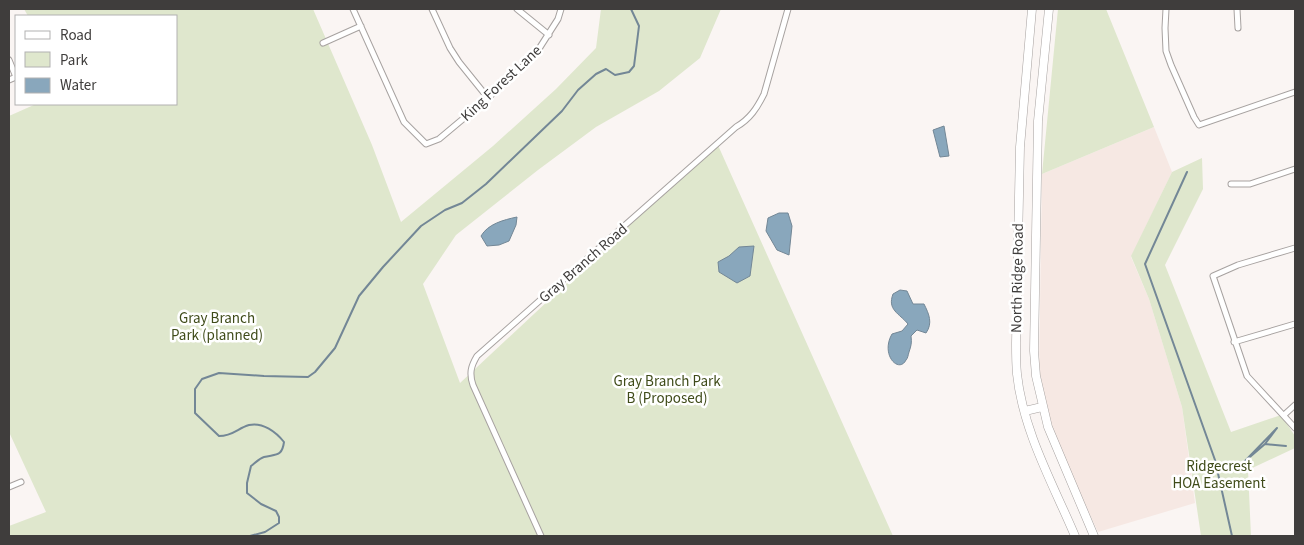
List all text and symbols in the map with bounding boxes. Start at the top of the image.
legend [15,15,178,105]
text: Road [60,25,92,46]
street label: King Forest Lane [456,40,546,126]
text: Park [60,50,89,71]
text: Water [60,75,97,96]
street label: Gray Branch Road [534,219,632,308]
street label: North Ridge Road [1006,223,1029,333]
park label: Gray Branch Park (planned) [171,308,263,346]
park label: Gray Branch Park B (Proposed) [613,371,721,409]
park label: Ridgecrest HOA Easement [1172,456,1266,494]

